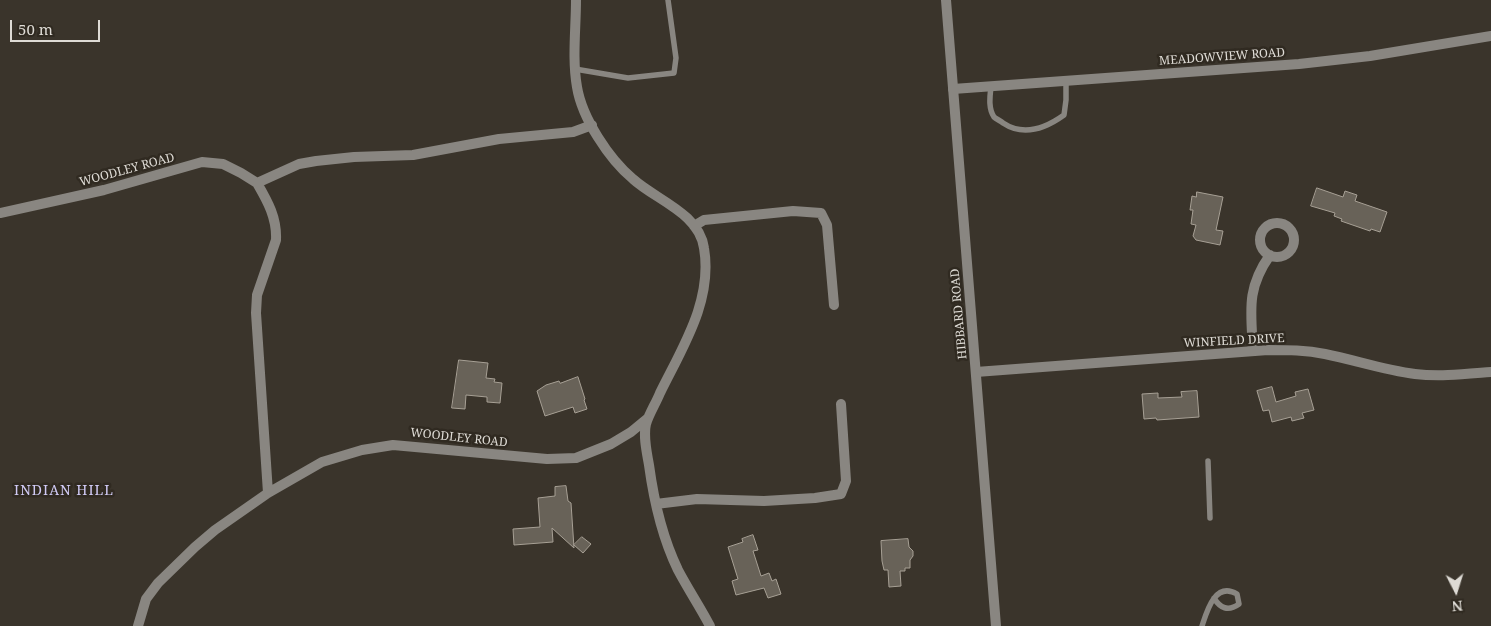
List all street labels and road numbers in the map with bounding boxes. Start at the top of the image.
street label: MEADOWVIEW ROAD [1159,45,1285,69]
street label: WOODLEY ROAD [78,150,176,190]
street label: HIBBARD ROAD [948,268,970,360]
street label: WINFIELD DRIVE [1183,331,1285,351]
street label: WOODLEY ROAD [410,426,508,450]

